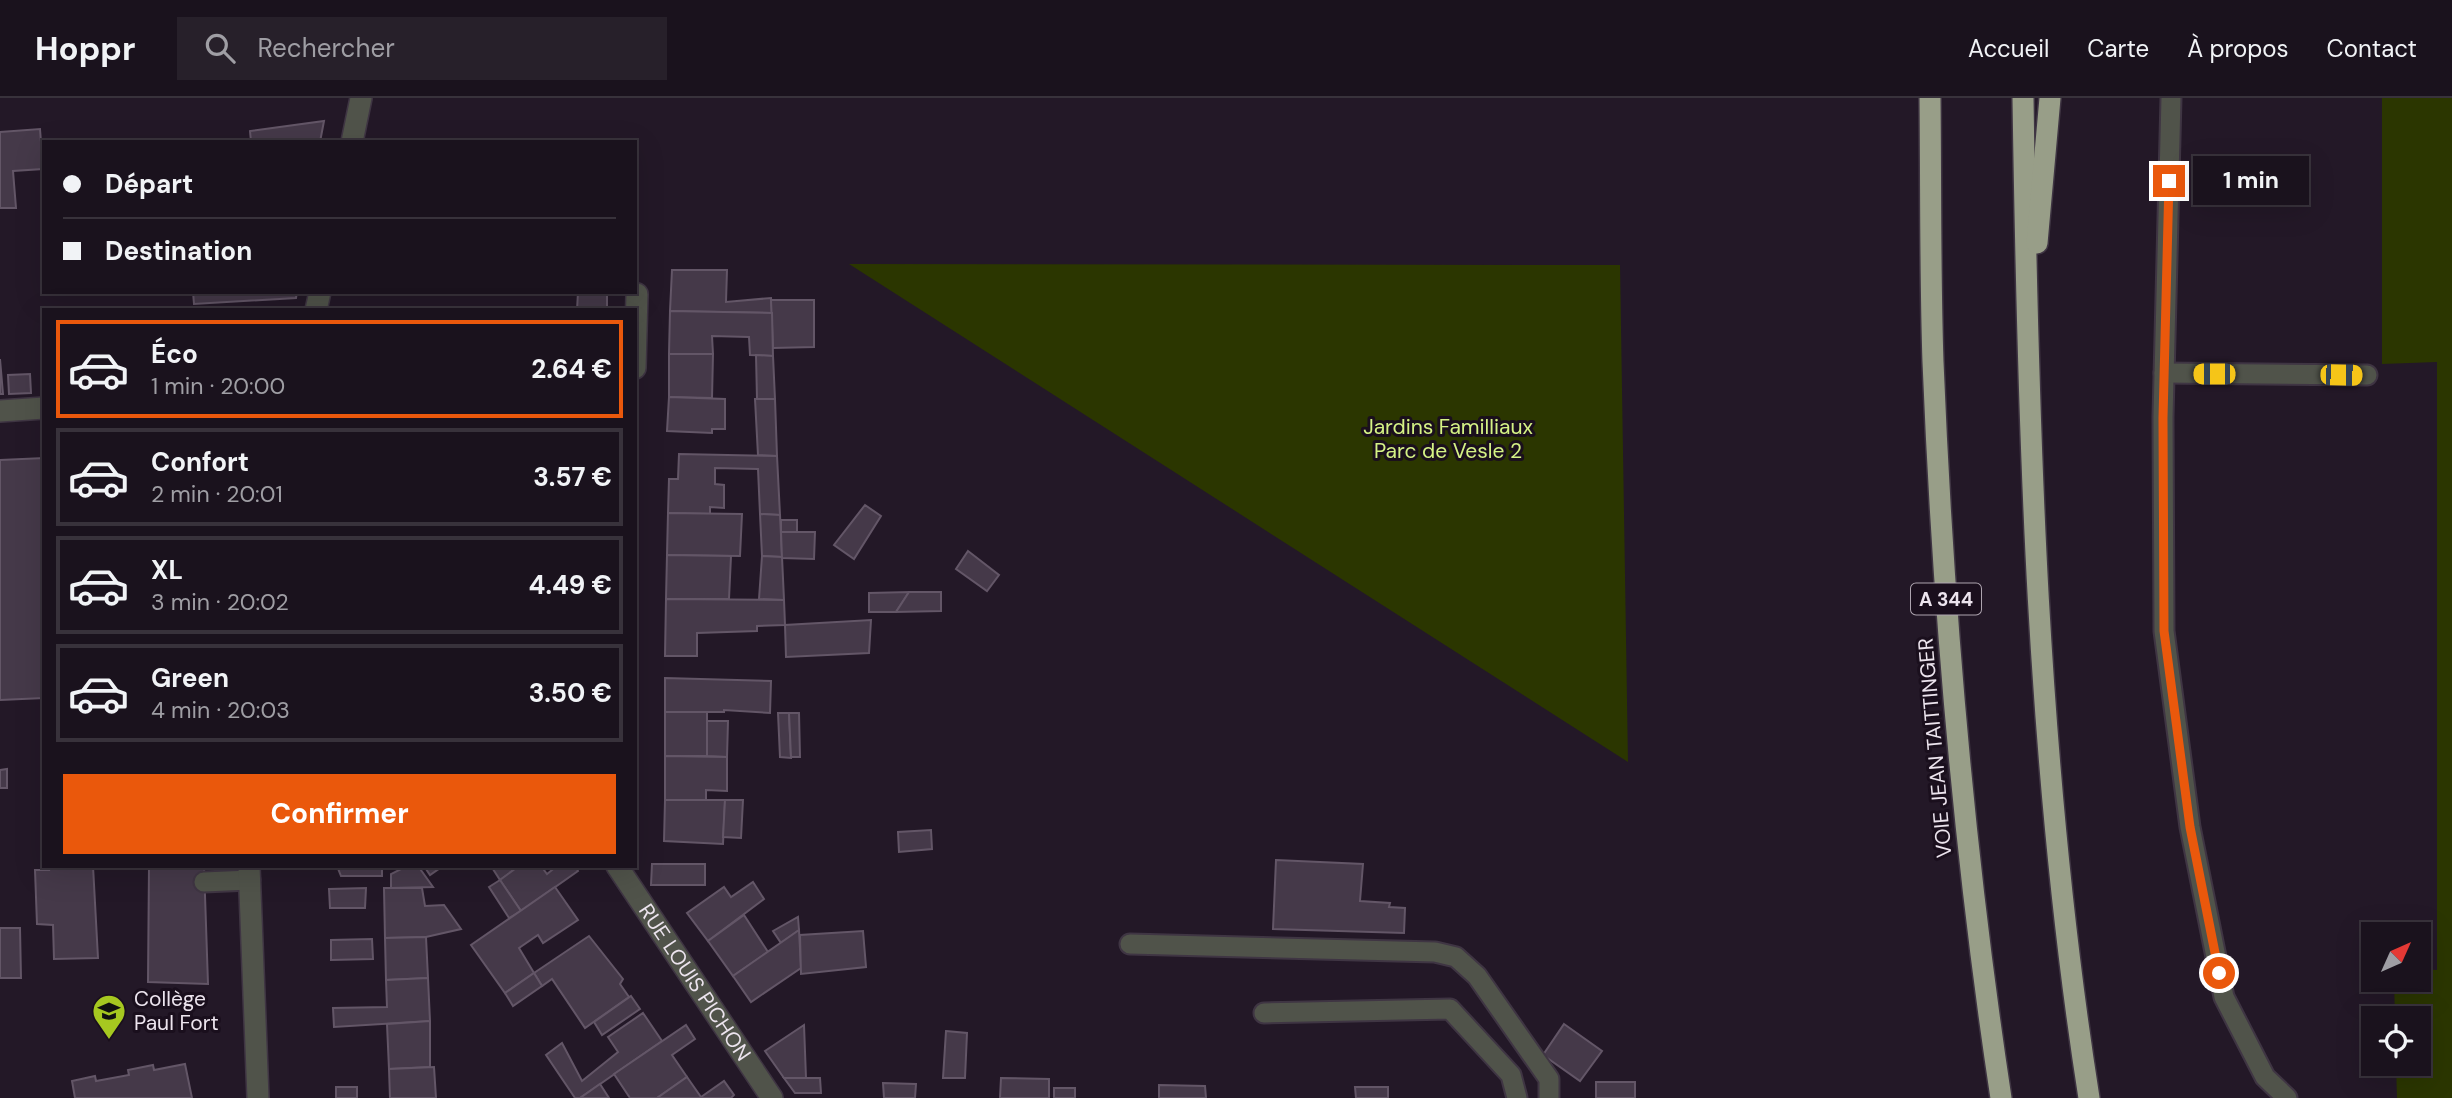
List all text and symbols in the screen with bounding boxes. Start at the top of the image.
search box [177,17,667,80]
text: Hoppr [35,27,135,70]
icon: search [201,29,239,67]
text: Rechercher [257,31,395,65]
text: Accueil [1968,33,2049,64]
text: Carte [2087,33,2149,64]
text: À propos [2187,33,2289,64]
text: Contact [2327,33,2417,64]
callout: 1 min [2194,156,2309,206]
route end [2153,165,2185,197]
text: 1 min [2223,165,2279,195]
text: Départ [105,167,193,201]
text: Destination [105,234,252,268]
text: Éco [151,337,198,371]
icon: car [67,338,130,401]
text: 2.64 € [531,352,612,386]
car [2194,364,2236,385]
car [2320,364,2363,386]
text: 1 min · 20:00 [151,371,285,401]
park label: Jardins Familliaux Parc de Vesle 2 [1363,413,1533,465]
text: Confort [151,445,249,479]
icon: car [67,446,130,509]
text: 3.57 € [533,460,612,494]
text: 2 min · 20:01 [151,479,283,509]
text: XL [151,553,183,587]
icon: car [67,554,130,617]
text: 4.49 € [528,568,612,602]
road number: A 344 [1911,584,1981,614]
text: 3 min · 20:02 [151,587,289,617]
street label: VOIE JEAN TAITTINGER [1911,637,1959,859]
text: Green [151,661,229,695]
icon: car [67,662,130,725]
text: 3.50 € [529,676,612,710]
text: 4 min · 20:03 [151,695,290,725]
button: Confirmer [63,774,616,854]
street label: RUE LOUIS PICHON [632,898,757,1066]
north arrow [2361,922,2431,992]
map controls [2361,922,2431,1076]
route start [2203,957,2235,989]
place label: Collège Paul Fort [134,985,219,1037]
school or university icon: Collège Paul Fort [90,992,128,1041]
button: locate [2361,1006,2431,1076]

